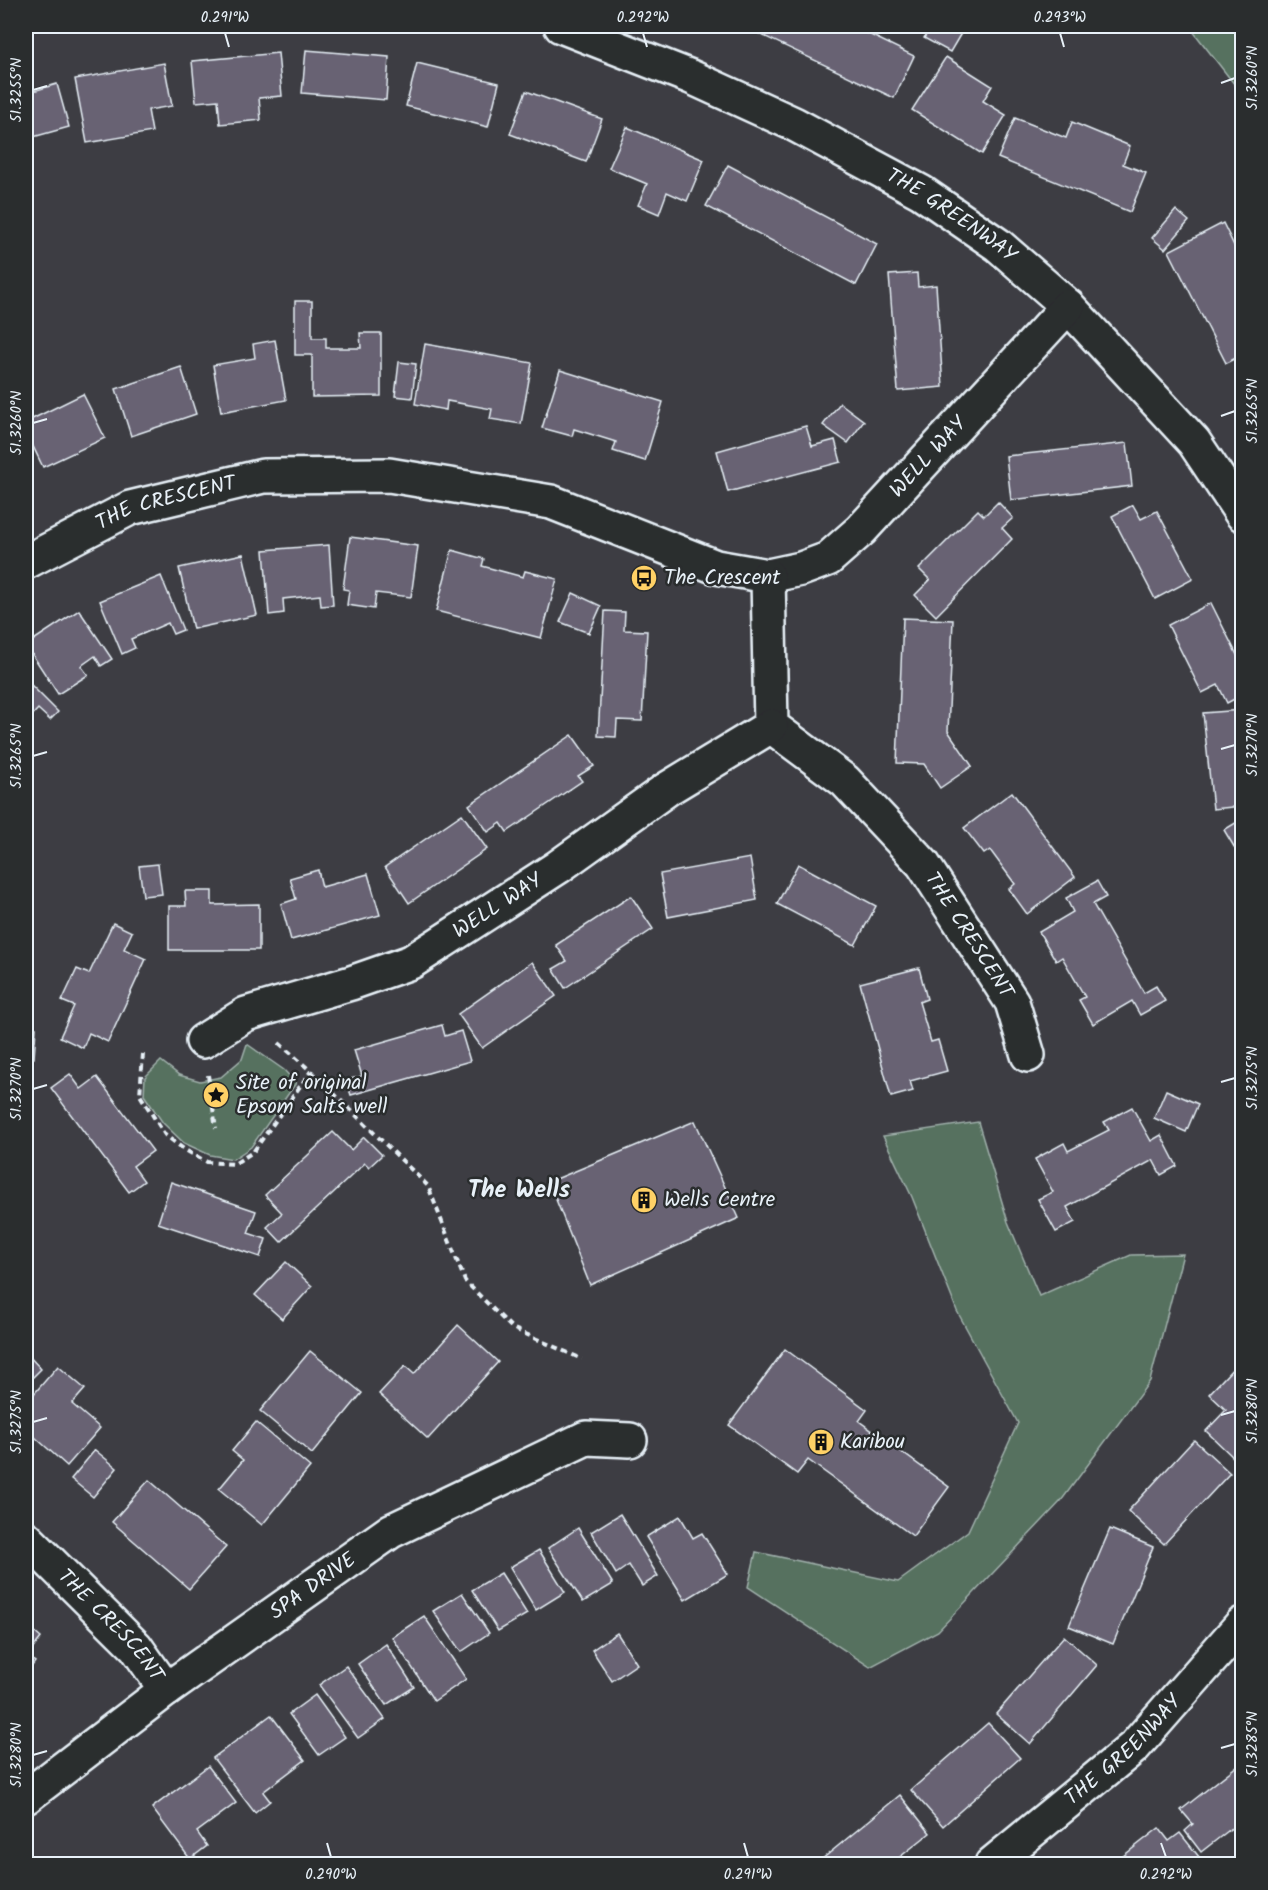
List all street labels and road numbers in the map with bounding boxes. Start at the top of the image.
street label: THE GREENWAY [880,160,1025,271]
street label: WELL WAY [882,408,975,506]
street label: THE CRESCENT [90,466,241,539]
street label: WELL WAY [446,864,550,947]
street label: THE CRESCENT [916,866,1023,1007]
street label: SPA DRIVE [263,1544,364,1628]
street label: THE CRESCENT [50,1561,173,1690]
street label: THE GREENWAY [1057,1686,1190,1814]

